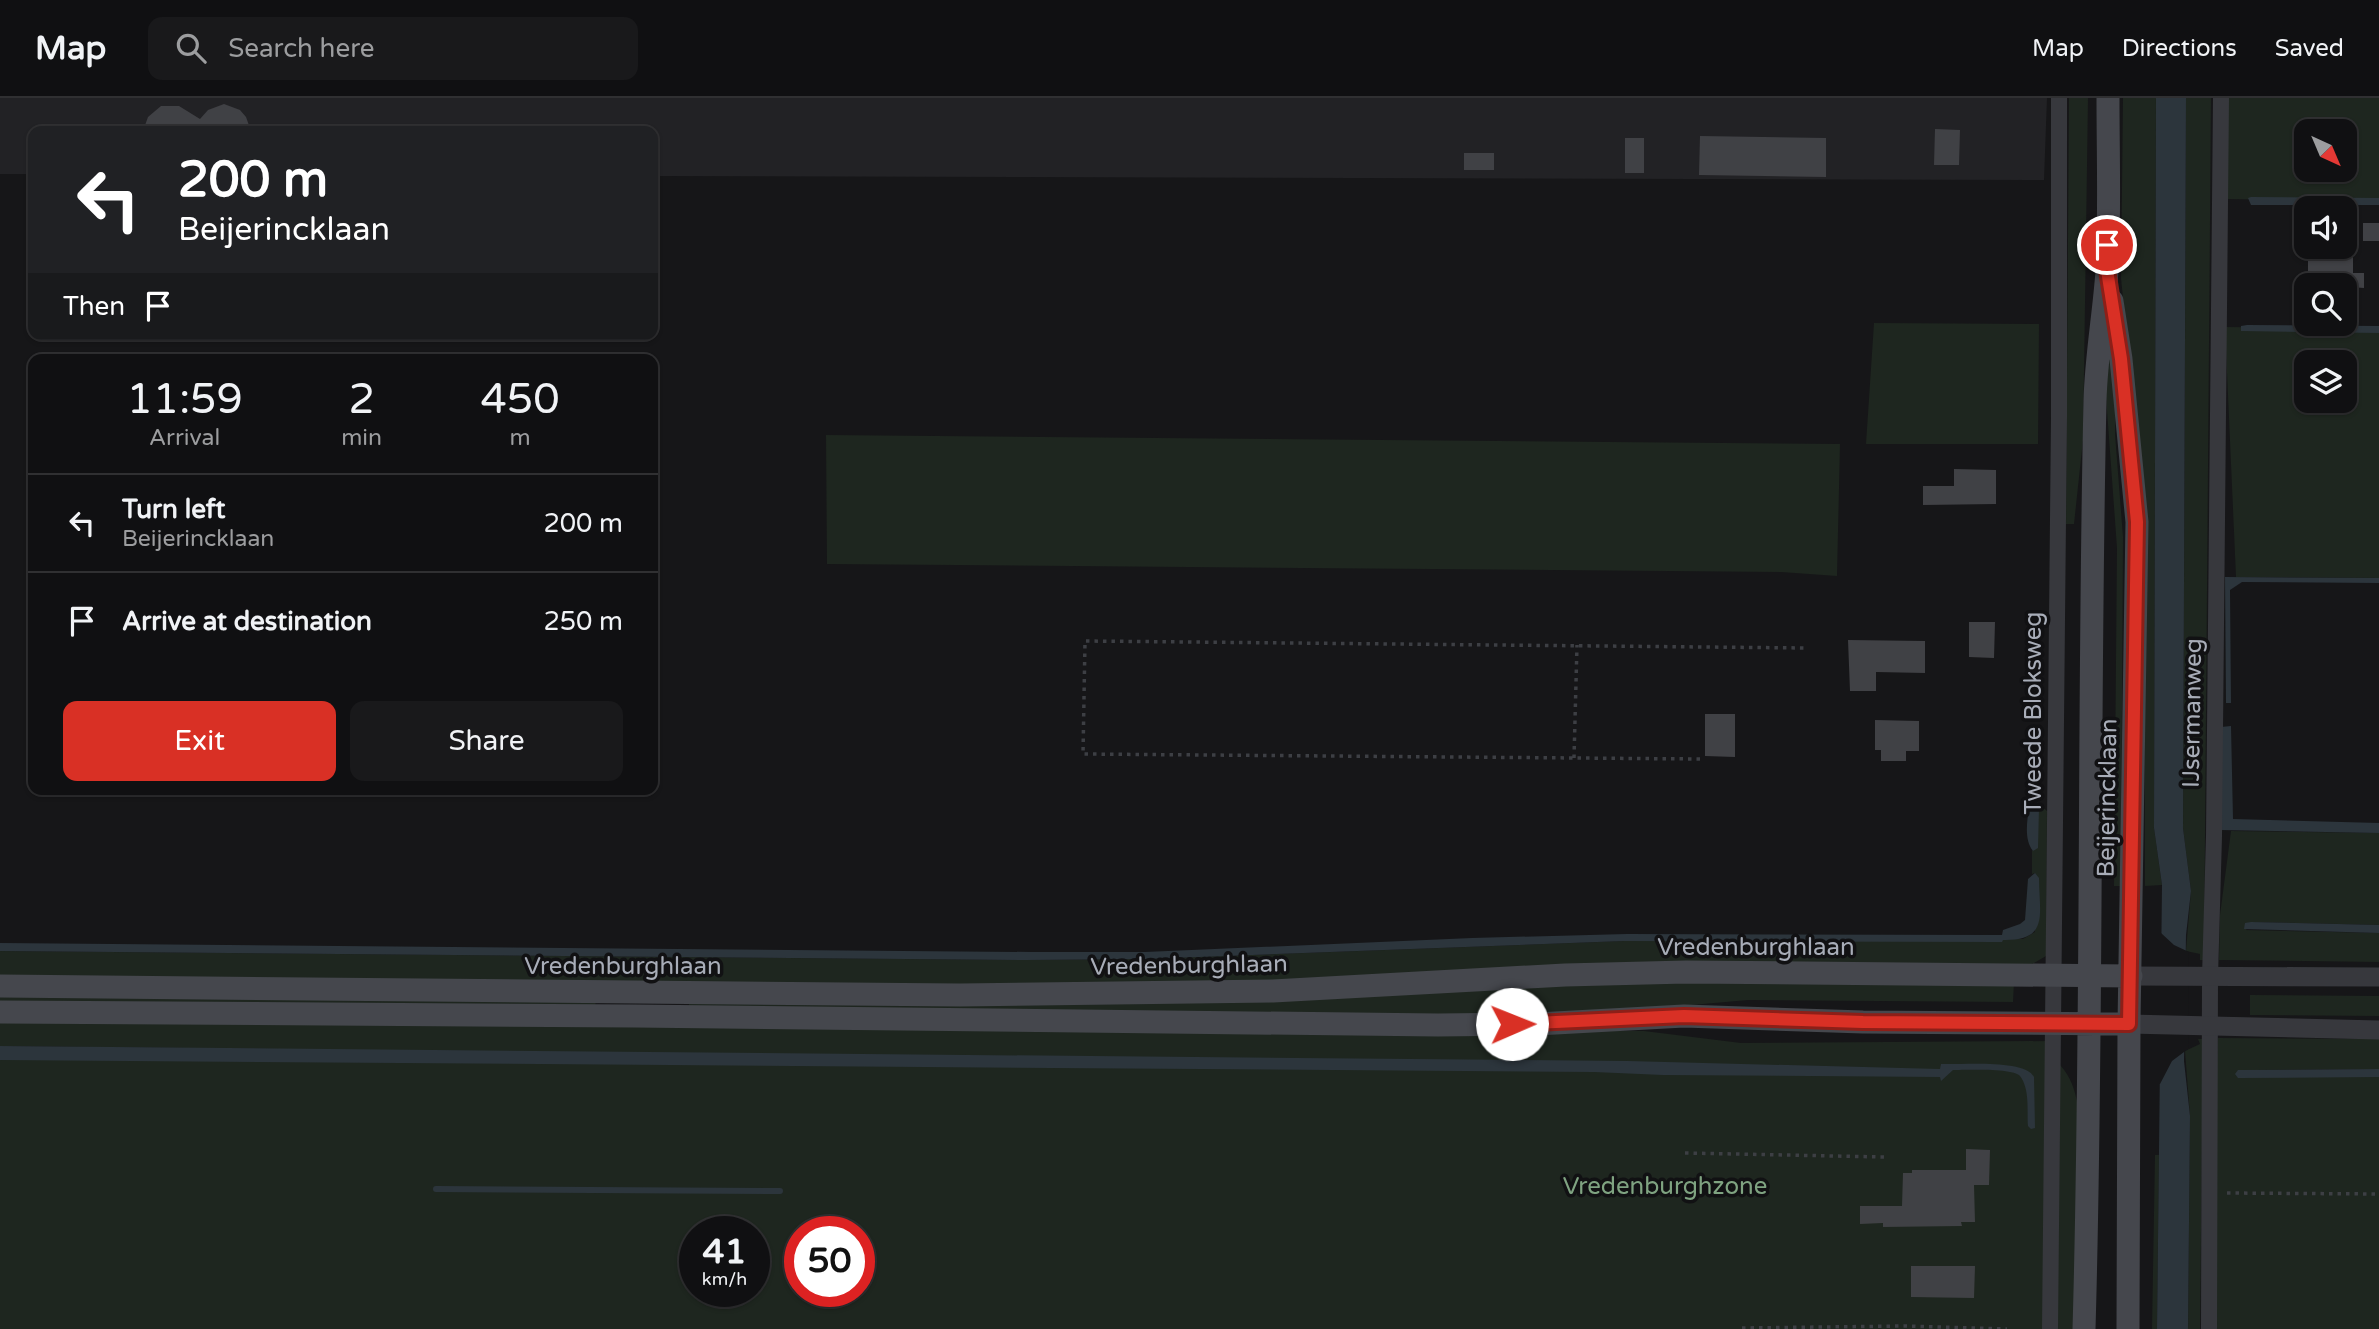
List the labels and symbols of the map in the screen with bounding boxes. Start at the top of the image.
north arrow [2294,119,2357,182]
pin [2077,215,2137,275]
street label: Tweede Bloksweg [2019,612,2048,814]
street label: IJsermanweg [2177,638,2208,788]
street label: Beijerincklaan [2092,718,2123,878]
street label: Vredenburghlaan [1657,933,1855,962]
street label: Vredenburghlaan [1090,949,1288,982]
street label: Vredenburghlaan [524,952,722,981]
position arrow [1475,987,1549,1061]
park label: Vredenburghzone [1563,1172,1767,1201]
speed limit sign: 50 [784,1216,875,1307]

